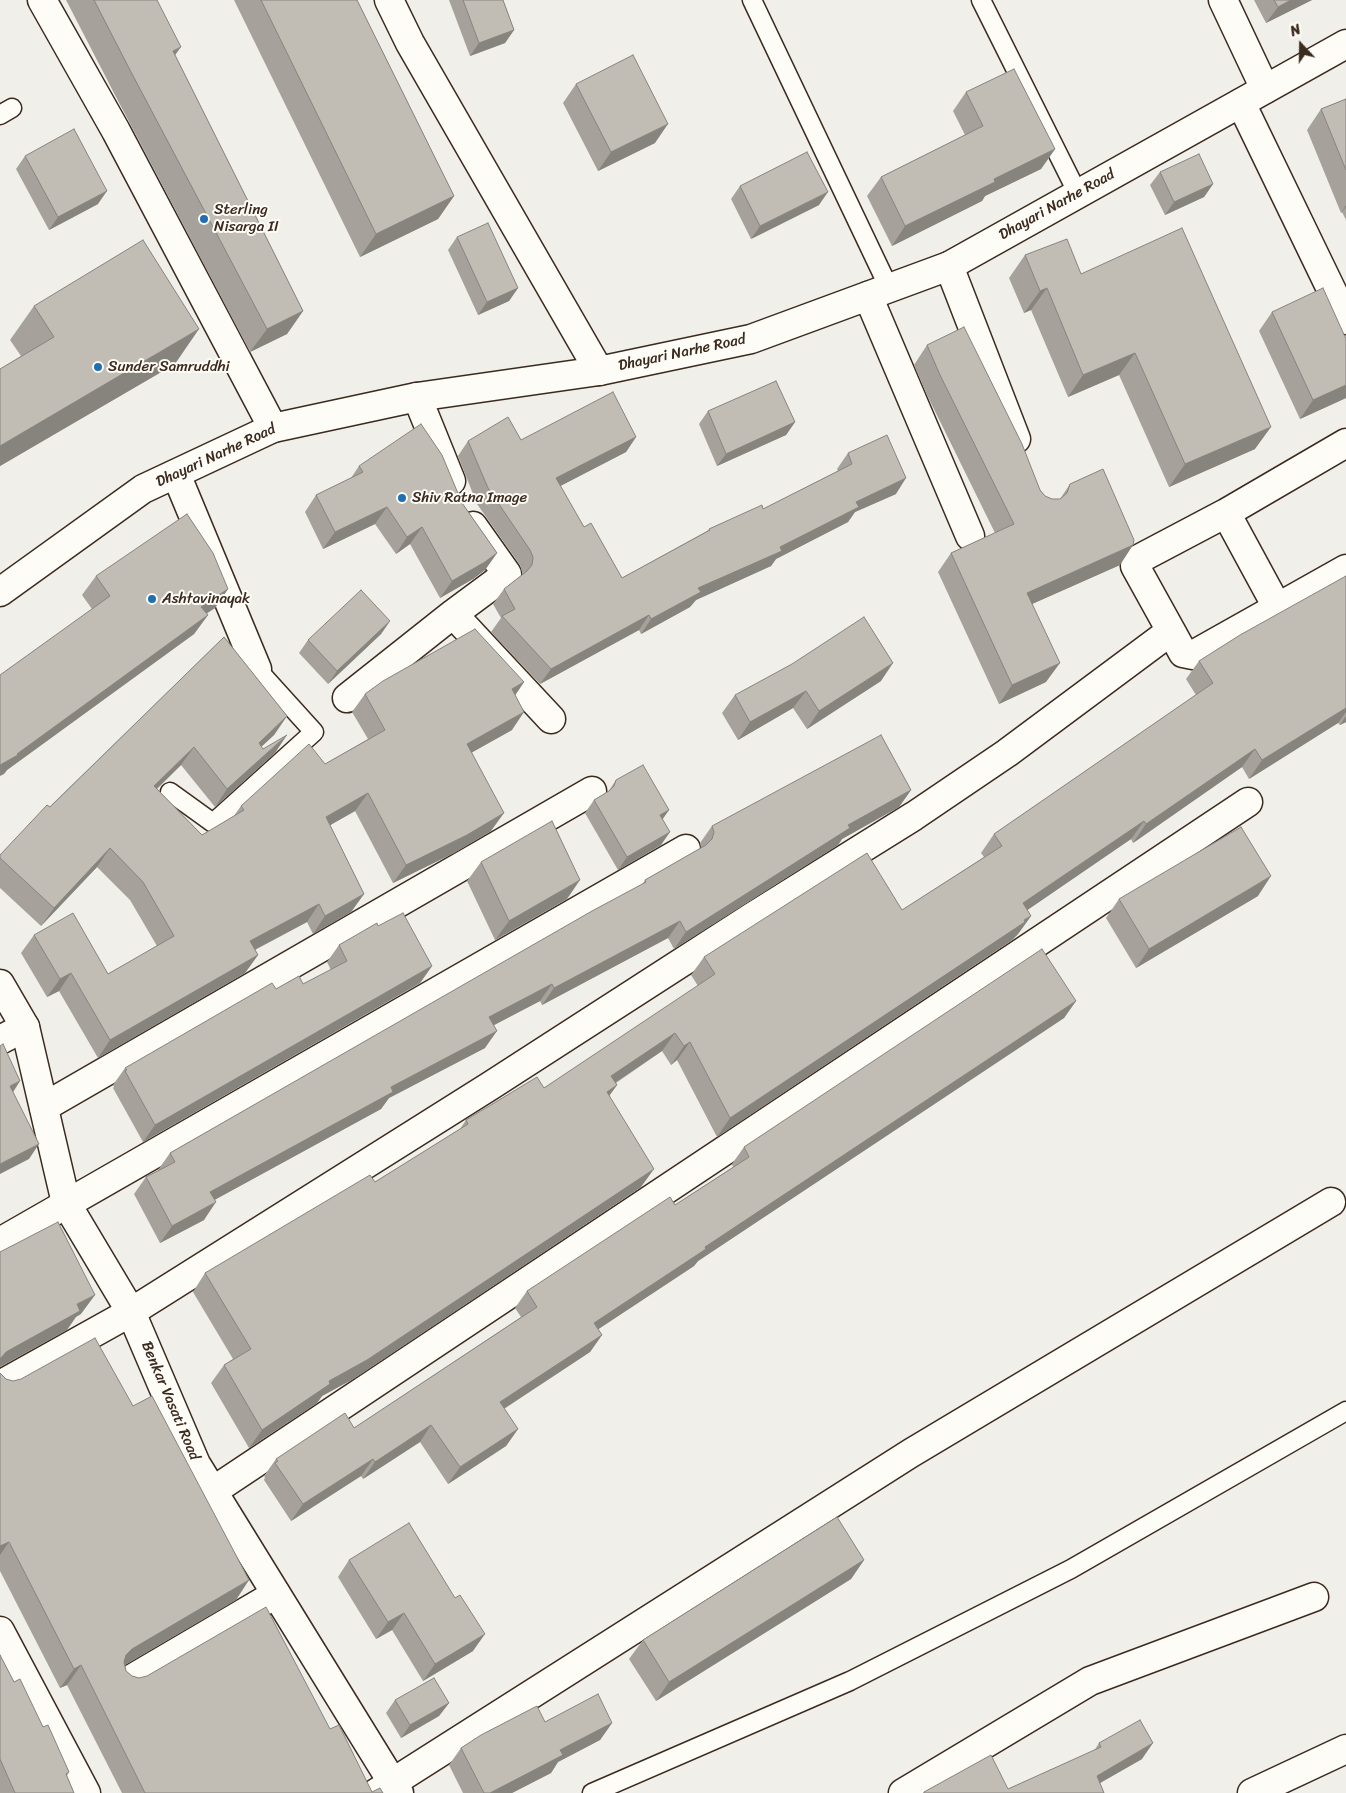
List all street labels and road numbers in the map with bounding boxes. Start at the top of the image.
street label: Dhayari Narhe Road [996,166,1118,244]
street label: Dhayari Narhe Road [617,331,747,375]
street label: Dhayari Narhe Road [153,420,279,492]
street label: Benkar Vasati Road [137,1339,203,1463]

